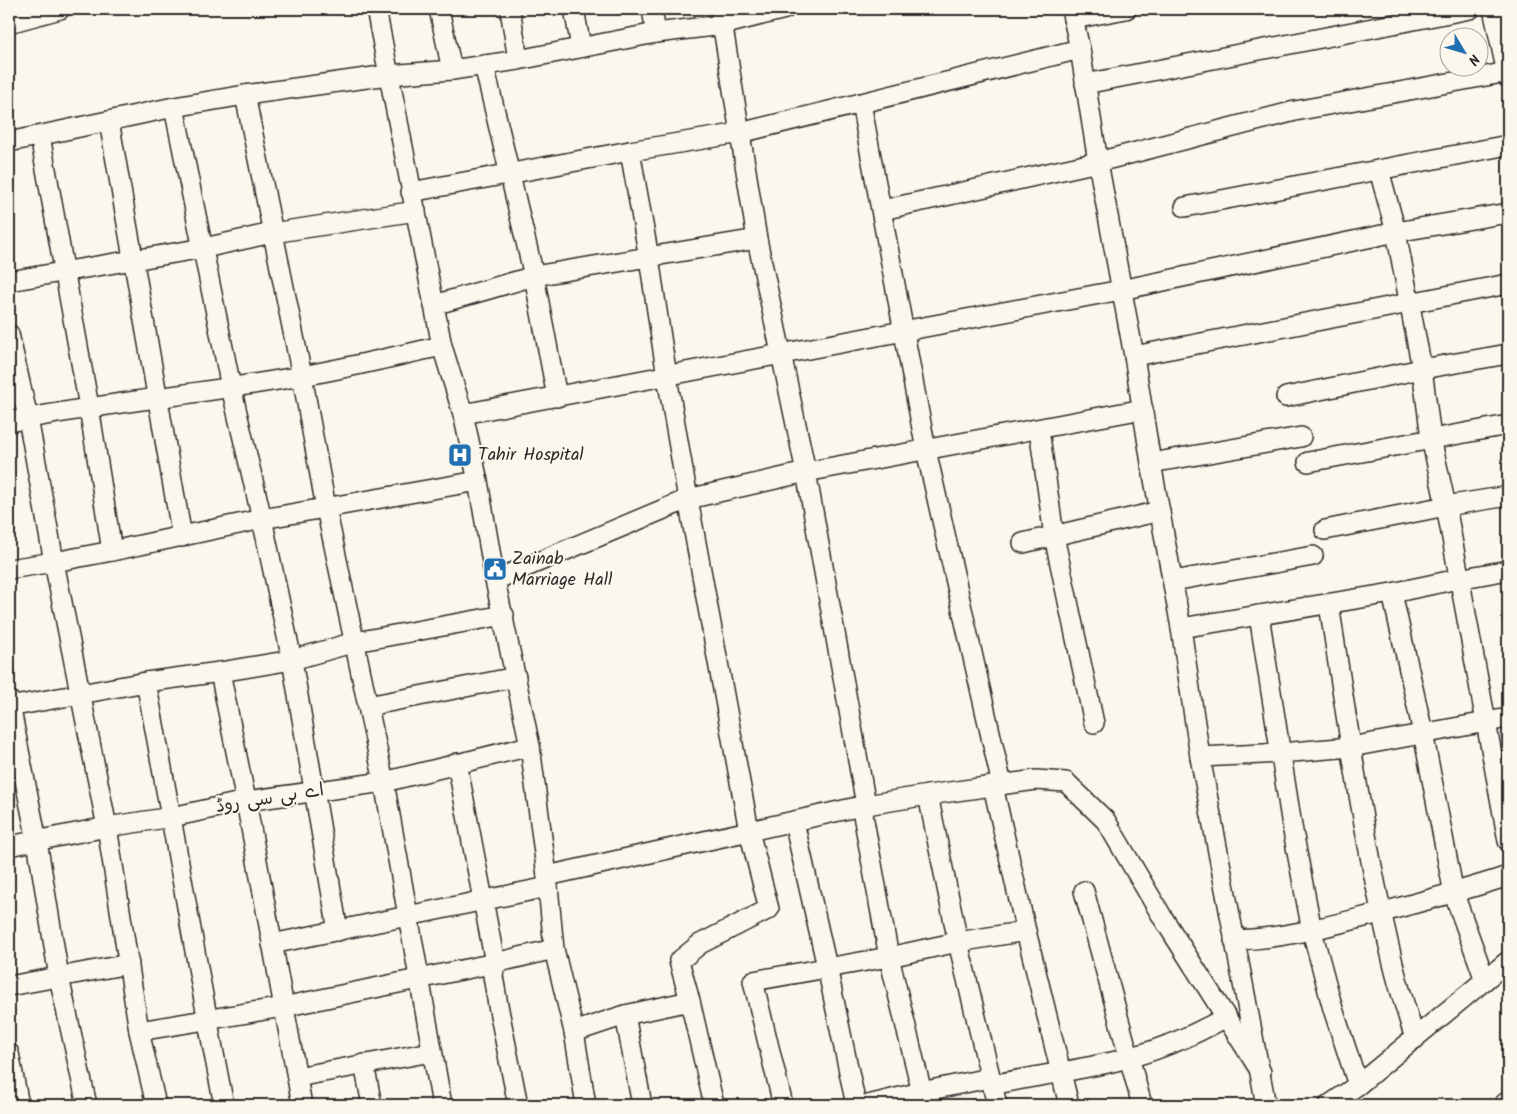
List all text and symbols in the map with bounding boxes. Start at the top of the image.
north arrow [1440,28,1490,78]
text: N [1462,49,1485,70]
place label: Tahir Hospital [478,441,584,470]
hospital icon: Tahir Hospital [447,442,473,468]
place label: Zainab Marriage Hall [512,545,613,595]
public building icon: Zainab Marriage Hall [482,556,508,582]
street label: اے بی سی روڈ [214,776,326,822]

